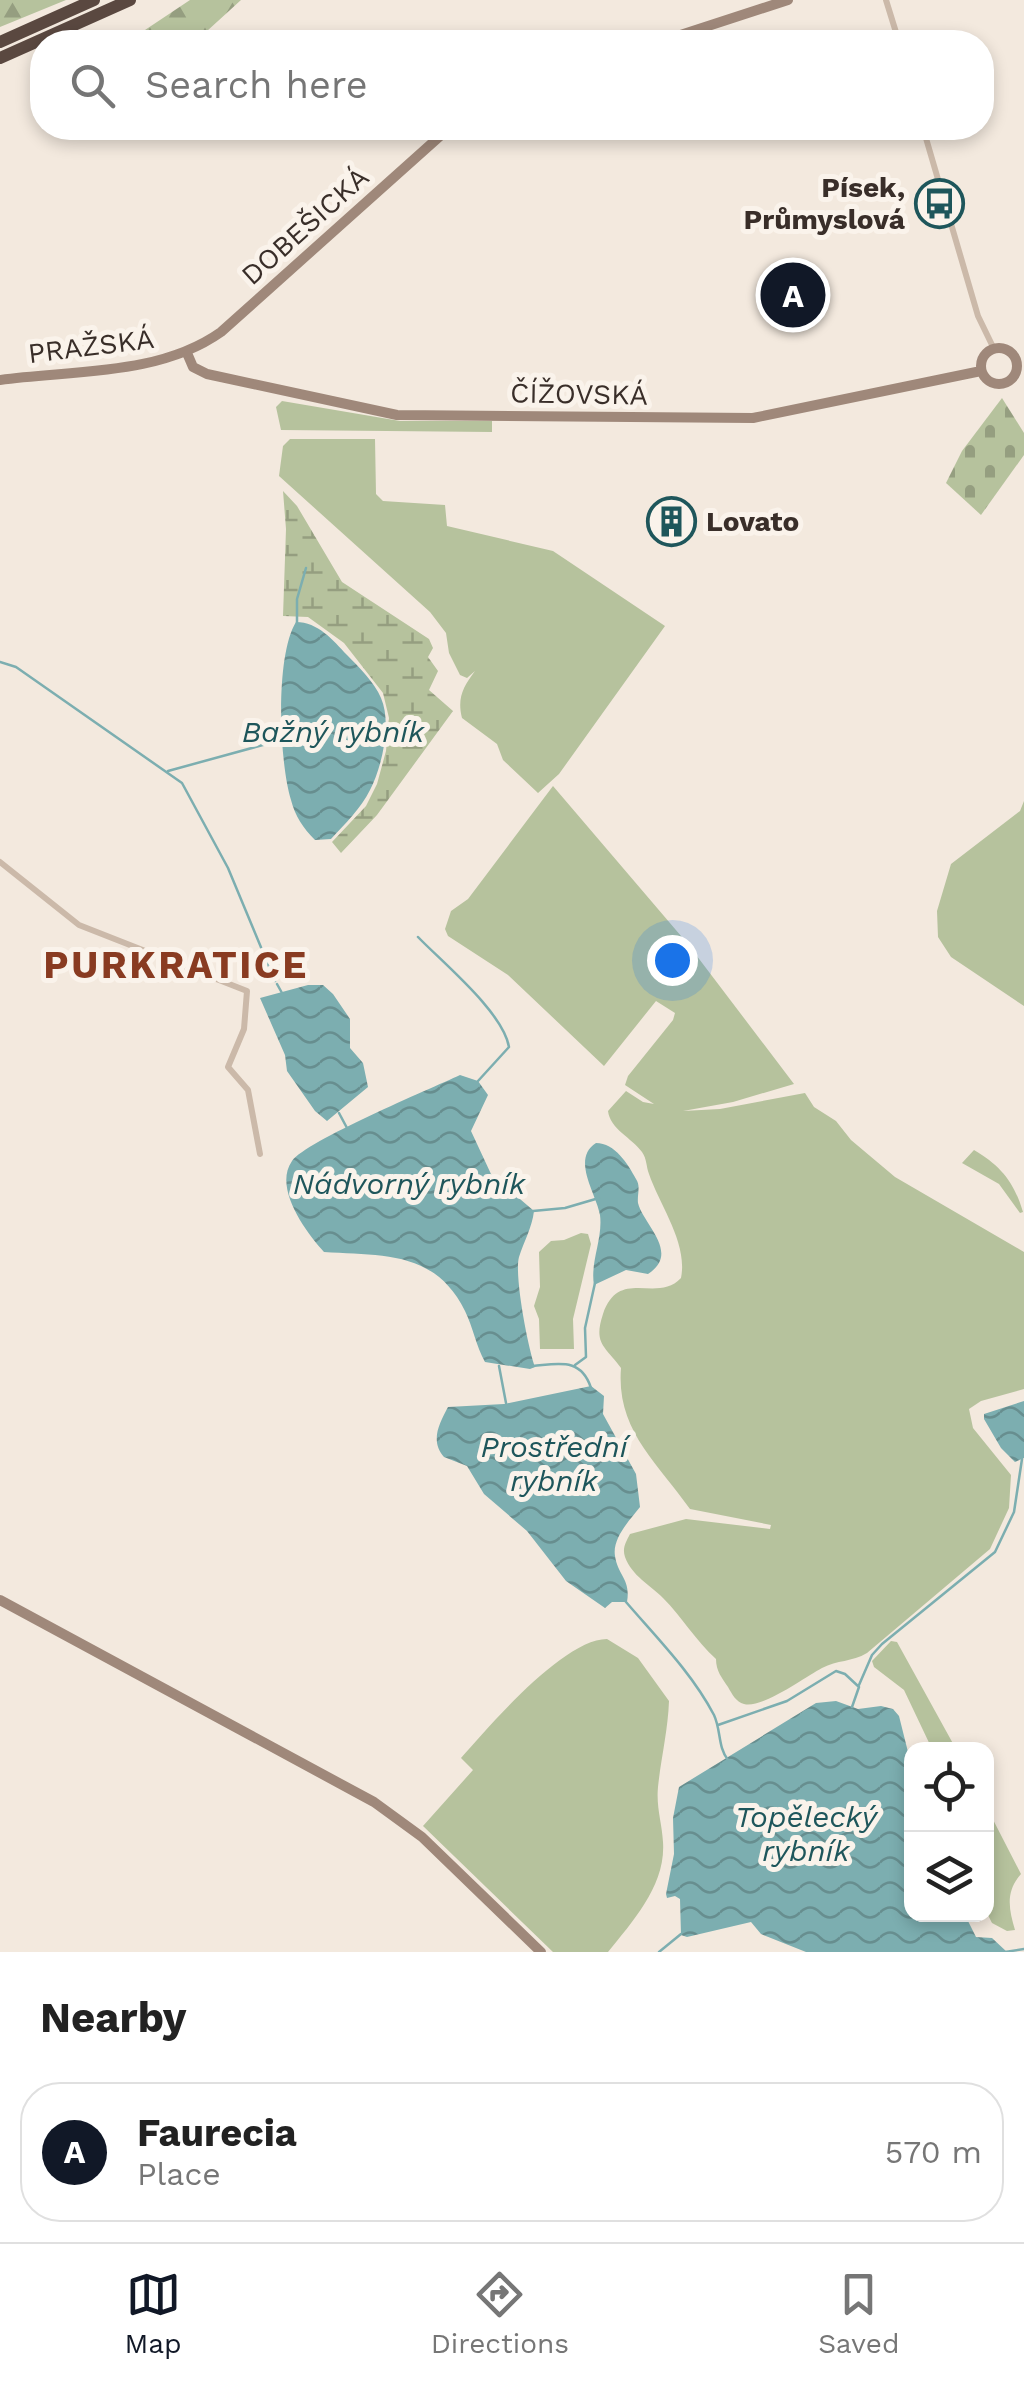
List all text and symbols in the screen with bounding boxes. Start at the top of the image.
search box [30,30,994,140]
icon: search [65,58,120,113]
text: Search here [145,63,368,107]
street label: DOBEŠICKÁ [235,160,375,292]
place label: Písek, Průmyslová [743,171,906,236]
bus stop icon: Písek, Průmyslová [914,177,966,229]
pin: A [760,258,826,332]
street label: PRAŽSKÁ [26,322,156,370]
street label: ČÍŽOVSKÁ [510,376,648,412]
building icon: Lovato [645,495,697,547]
place label: Lovato [706,505,799,538]
water label: Bažný rybník [242,714,426,749]
your location [647,935,698,986]
district label: PURKRATICE [43,943,309,987]
water label: Nádvorný rybník [293,1166,527,1201]
water label: Prostřední rybník [481,1429,632,1498]
map controls [904,1742,994,1922]
button: locate [904,1742,994,1832]
water label: Topělecký rybník [735,1799,879,1868]
button: layers [904,1832,994,1922]
text: Nearby [40,1993,187,2042]
text: Faurecia [137,2111,297,2155]
text: A [64,2133,85,2171]
text: 570 m [885,2133,982,2171]
text: Place [137,2155,221,2193]
tab: Map [125,2267,182,2360]
tab: Directions [431,2267,569,2360]
tab: Saved [818,2267,899,2360]

